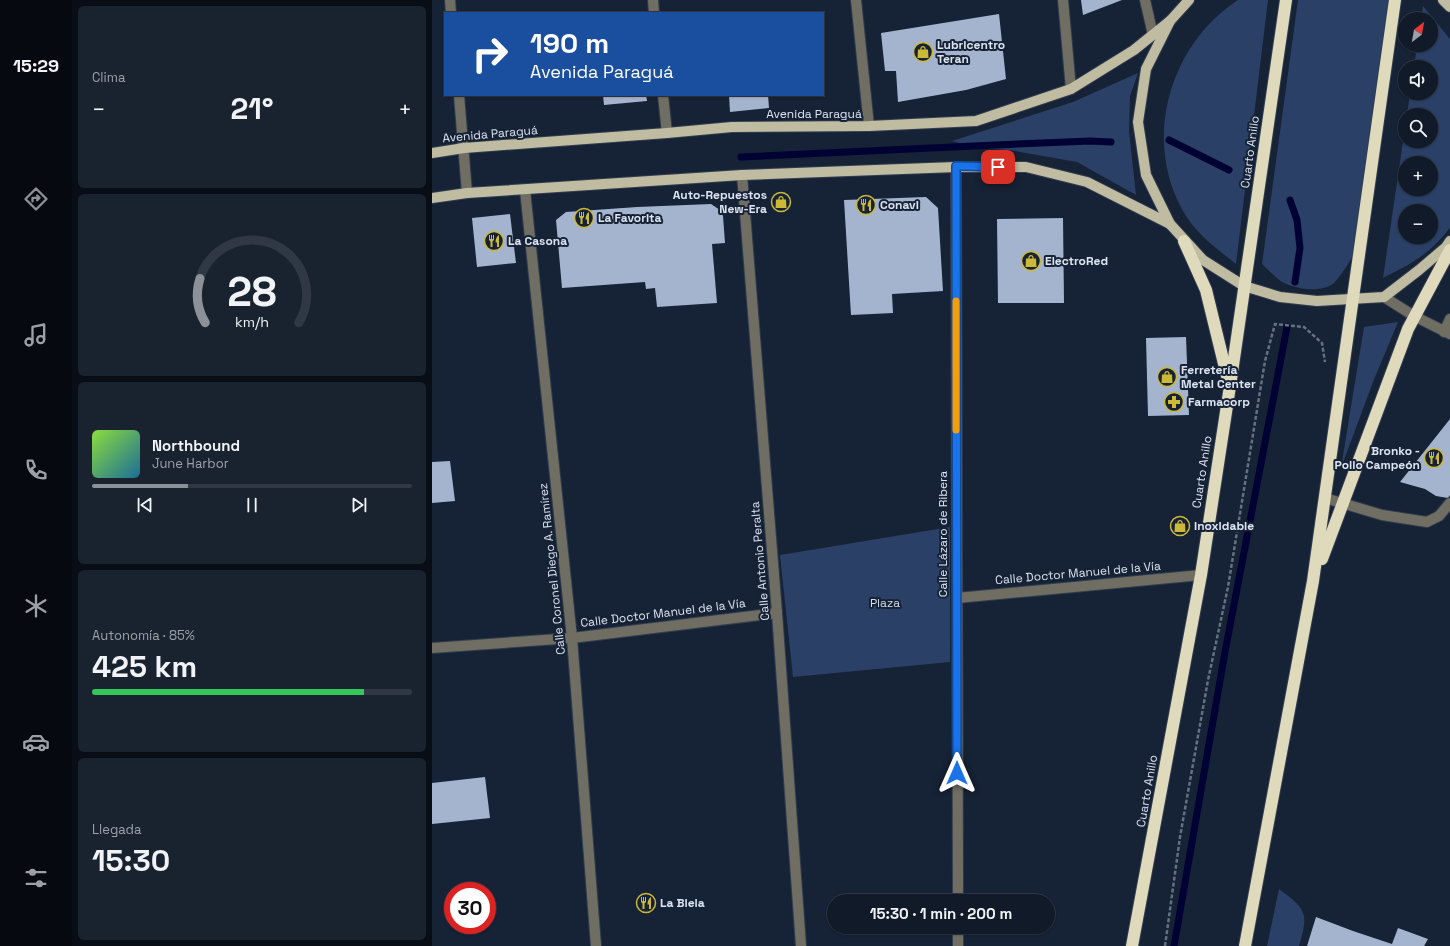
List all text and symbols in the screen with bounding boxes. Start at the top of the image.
north arrow [1398,12,1438,52]
map controls [1398,12,1438,244]
text: 190 m [530,25,609,61]
icon: right [464,28,516,80]
place label: Lubricentro Teran [937,37,1005,67]
shop icon: Lubricentro Teran [912,41,934,63]
text: 15:29 [13,54,59,77]
text: Avenida Paraguá [530,60,674,83]
button: sound [1398,60,1438,100]
text: Clima [92,69,125,86]
text: 21° [230,89,274,128]
text: − [92,95,106,123]
text: + [398,95,412,123]
street label: Avenida Paraguá [766,106,862,122]
button: search [1398,108,1438,148]
street label: Cuarto Anillo [1237,115,1263,189]
street label: Avenida Paraguá [442,122,538,146]
pin [981,150,1015,184]
icon: arrive [987,156,1009,178]
button: + [1398,156,1438,196]
icon: directions [22,185,50,213]
place label: Auto-Repuestos New-Era [673,187,767,217]
shop icon: Auto-Repuestos New-Era [770,191,792,213]
restaurant icon: Conavi [855,194,877,216]
place label: Conavi [880,197,919,213]
button: − [1398,204,1438,244]
restaurant icon: La Favorita [573,207,595,229]
place label: La Favorita [598,210,662,226]
restaurant icon: La Casona [483,230,505,252]
place label: La Casona [508,233,567,249]
shop icon: ElectroRed [1020,250,1042,272]
place label: ElectroRed [1045,253,1108,269]
text: 28 [227,265,277,318]
text: km/h [235,313,269,331]
icon: music [22,321,50,349]
place label: Ferretería Metal Center [1181,362,1256,392]
shop icon: Ferretería Metal Center [1156,366,1178,388]
pharmacy icon: Farmacorp [1163,391,1185,413]
place label: Farmacorp [1188,394,1250,410]
street label: Cuarto Anillo [1188,435,1216,509]
text: Northbound [152,436,240,455]
place label: Bronko - Pollo Campeón [1335,443,1420,473]
restaurant icon: Bronko - Pollo Campeón [1423,447,1445,469]
text: June Harbor [152,455,229,472]
icon: phone [22,456,50,484]
street label: Calle Lázaro de Ribera [935,471,951,597]
street label: Calle Coronel Diego A. Ramírez [535,482,569,656]
icon: previous [134,494,156,516]
icon: pause [241,494,263,516]
icon: next [348,494,370,516]
street label: Calle Antonio Peralta [747,501,773,621]
shop icon: Inoxidable [1169,515,1191,537]
place label: Inoxidable [1194,518,1254,534]
street label: Calle Doctor Manuel de la Vía [994,558,1162,588]
icon: climate [22,592,50,620]
street label: Calle Doctor Manuel de la Vía [580,595,747,631]
park label: Plaza [870,595,900,611]
text: Autonomía · 85% [92,627,195,644]
text: 425 km [92,647,197,686]
icon: car [22,728,50,756]
position arrow [936,752,978,794]
street label: Cuarto Anillo [1133,754,1161,828]
text: Llegada [92,821,141,838]
text: 15:30 [92,841,170,880]
icon: filters [22,864,50,892]
speed limit sign: 30 [444,882,496,934]
restaurant icon: La Biela [635,892,657,914]
place label: La Biela [660,895,705,911]
text: 15:30 · 1 min · 200 m [870,904,1012,923]

